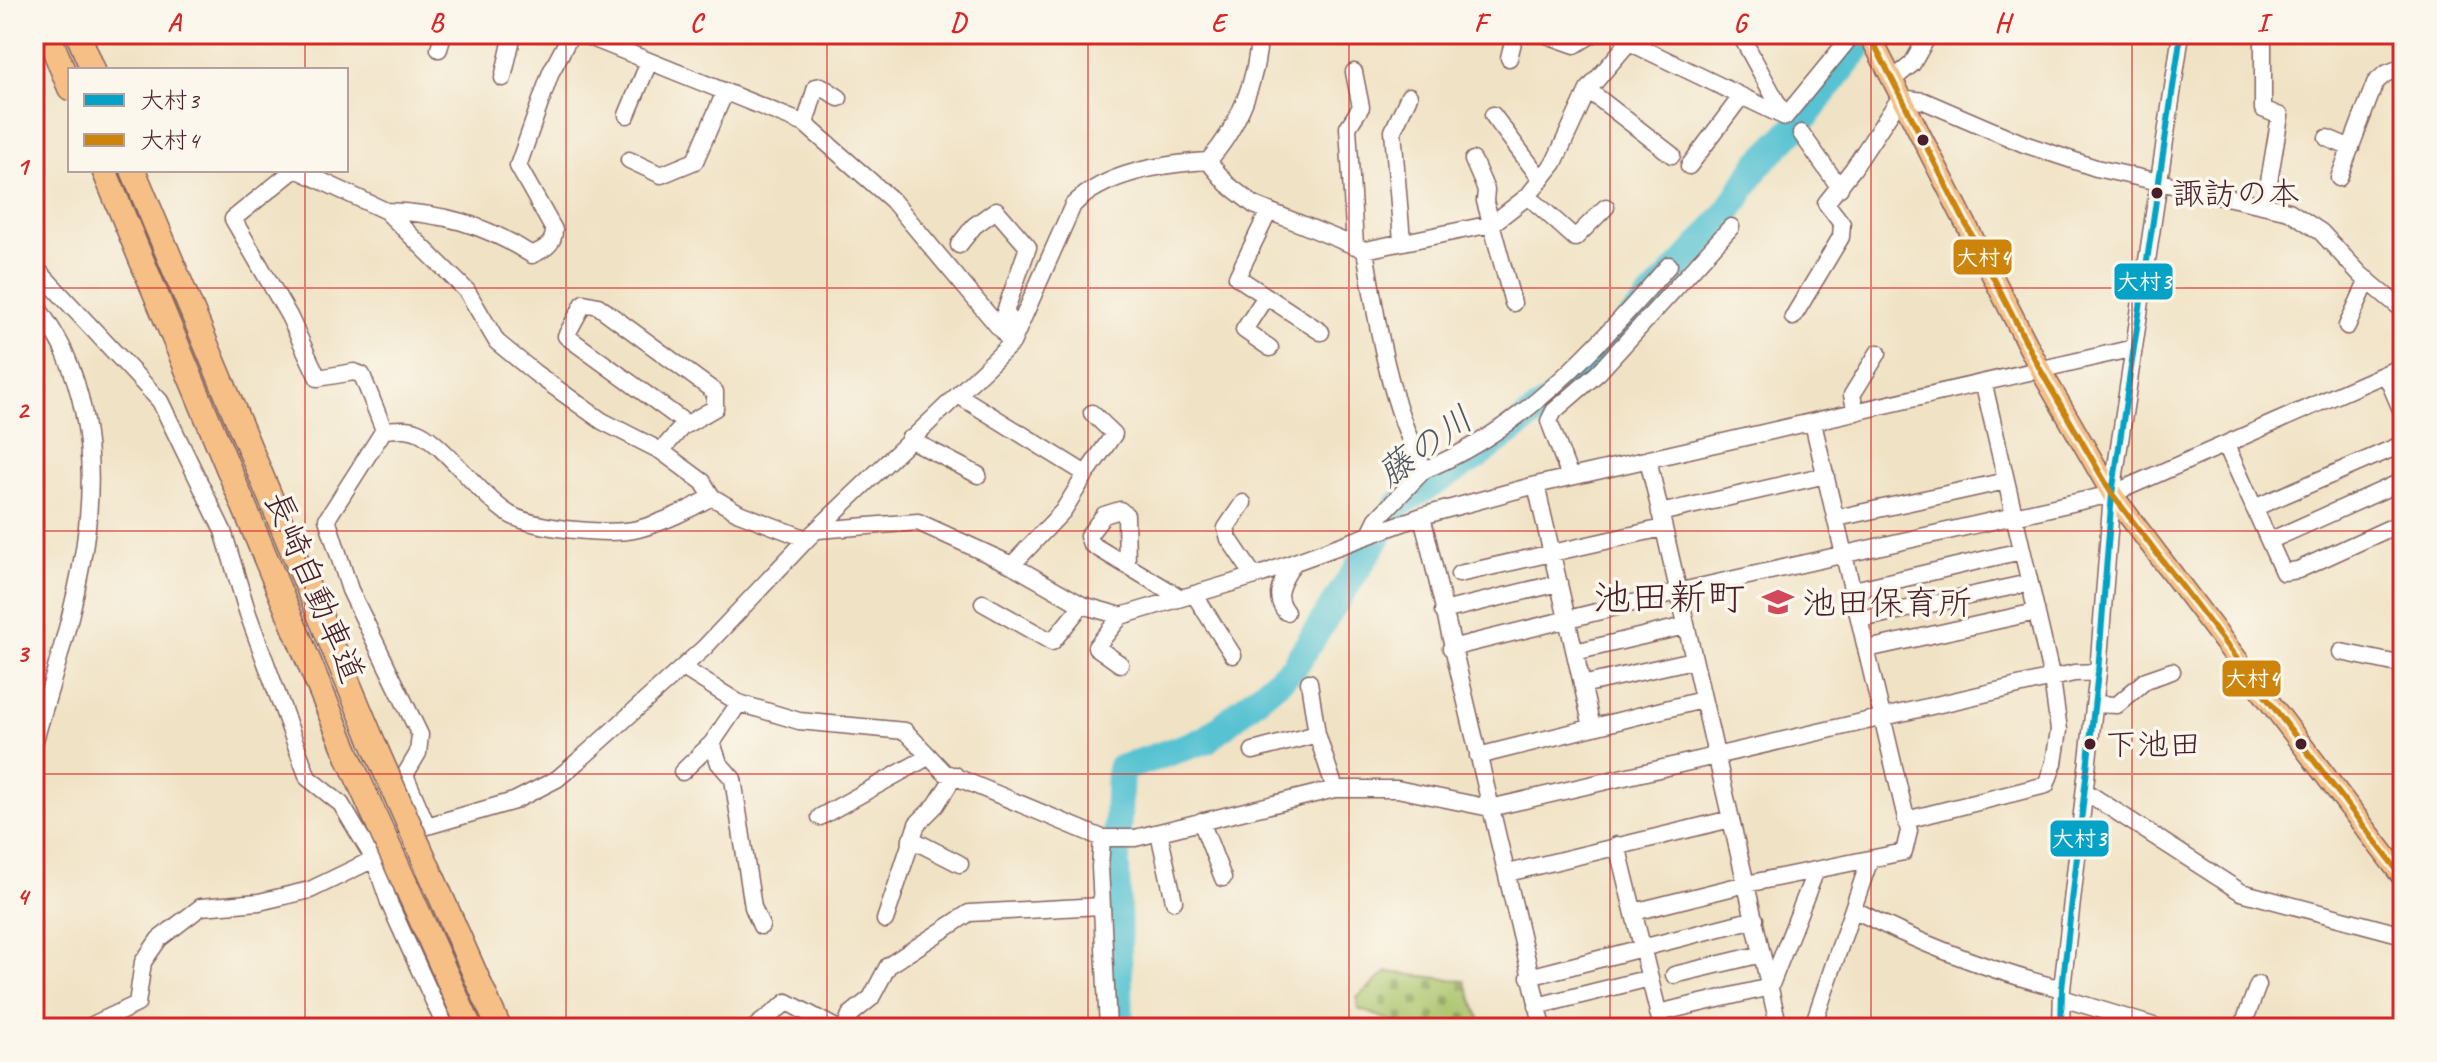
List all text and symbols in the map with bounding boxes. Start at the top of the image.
text: A [167,6,182,39]
text: B [429,6,445,39]
text: C [690,6,706,39]
text: D [950,6,968,39]
text: E [1211,6,1229,39]
text: F [1474,6,1492,39]
text: G [1734,6,1750,39]
text: H [1995,6,2015,39]
text: I [2257,6,2274,39]
legend [68,68,348,172]
text: 大村3 [140,85,201,115]
text: 大村4 [140,125,201,155]
unlabelled marker [1915,132,1931,148]
text: 1 [16,150,31,183]
place label: 諏訪の本 [2172,173,2300,214]
marker: 諏訪の本 [2149,185,2165,201]
line badge: 大村4 [1952,238,2013,276]
text: 大村4 [1956,244,2013,272]
line badge: 大村3 [2113,262,2174,301]
text: 大村3 [2117,268,2173,296]
text: 2 [16,393,30,426]
water label: 藤の川 [1368,396,1482,496]
street label: 長崎自動車道 [255,485,375,689]
district label: 池田新町 [1593,574,1745,621]
place label: 池田保育所 [1802,581,1972,624]
school or university icon: 池田保育所 [1761,585,1795,619]
text: 3 [16,637,30,670]
line badge: 大村4 [2221,659,2282,698]
text: 大村4 [2225,665,2282,693]
place label: 下池田 [2105,724,2201,765]
marker: 下池田 [2082,736,2098,752]
unlabelled marker [2293,736,2309,752]
line badge: 大村3 [2049,819,2110,858]
text: 大村3 [2052,825,2108,853]
text: 4 [16,880,31,913]

